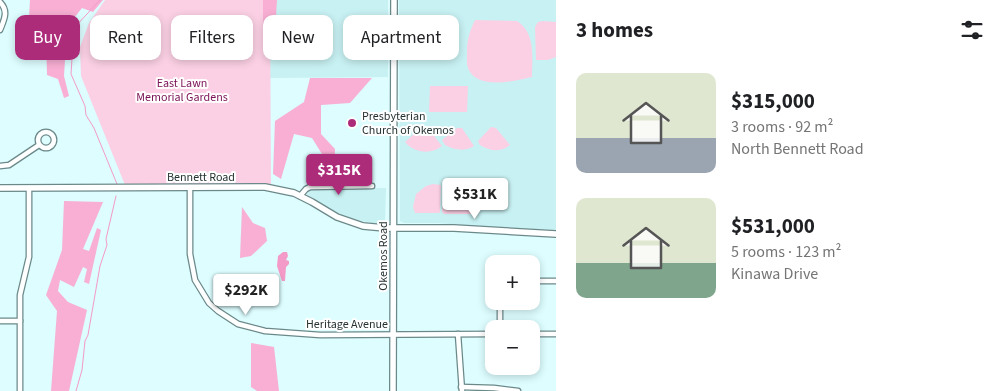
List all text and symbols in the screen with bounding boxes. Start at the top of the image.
chip: Buy [15,15,80,60]
chip: Rent [90,15,161,60]
chip: Filters [171,15,253,60]
chip: New [263,15,333,60]
chip: Apartment [343,15,459,60]
text: 3 homes [576,15,653,45]
icon: filters [958,16,986,44]
park label: East Lawn Memorial Gardens [136,75,228,106]
text: $315,000 [731,86,815,116]
icon: home [616,93,676,153]
place label: Presbyterian Church of Okemos [362,108,454,139]
text: 3 rooms · 92 m² [731,116,833,138]
marker: Presbyterian Church of Okemos [346,117,358,129]
text: North Bennett Road [731,138,864,160]
pin: $315K [304,154,374,196]
text: $315K [317,159,361,181]
street label: Bennett Road [167,169,235,186]
pin: $531K [440,178,510,220]
text: $531K [453,183,497,205]
text: $531,000 [731,211,815,241]
icon: home [616,218,676,278]
street label: Okemos Road [375,221,392,291]
text: 5 rooms · 123 m² [731,241,841,263]
map controls [485,255,540,375]
button: + [485,255,540,310]
text: Kinawa Drive [731,263,818,285]
pin: $292K [211,274,281,316]
text: $292K [224,279,268,301]
street label: Heritage Avenue [306,316,388,333]
button: − [485,320,540,375]

